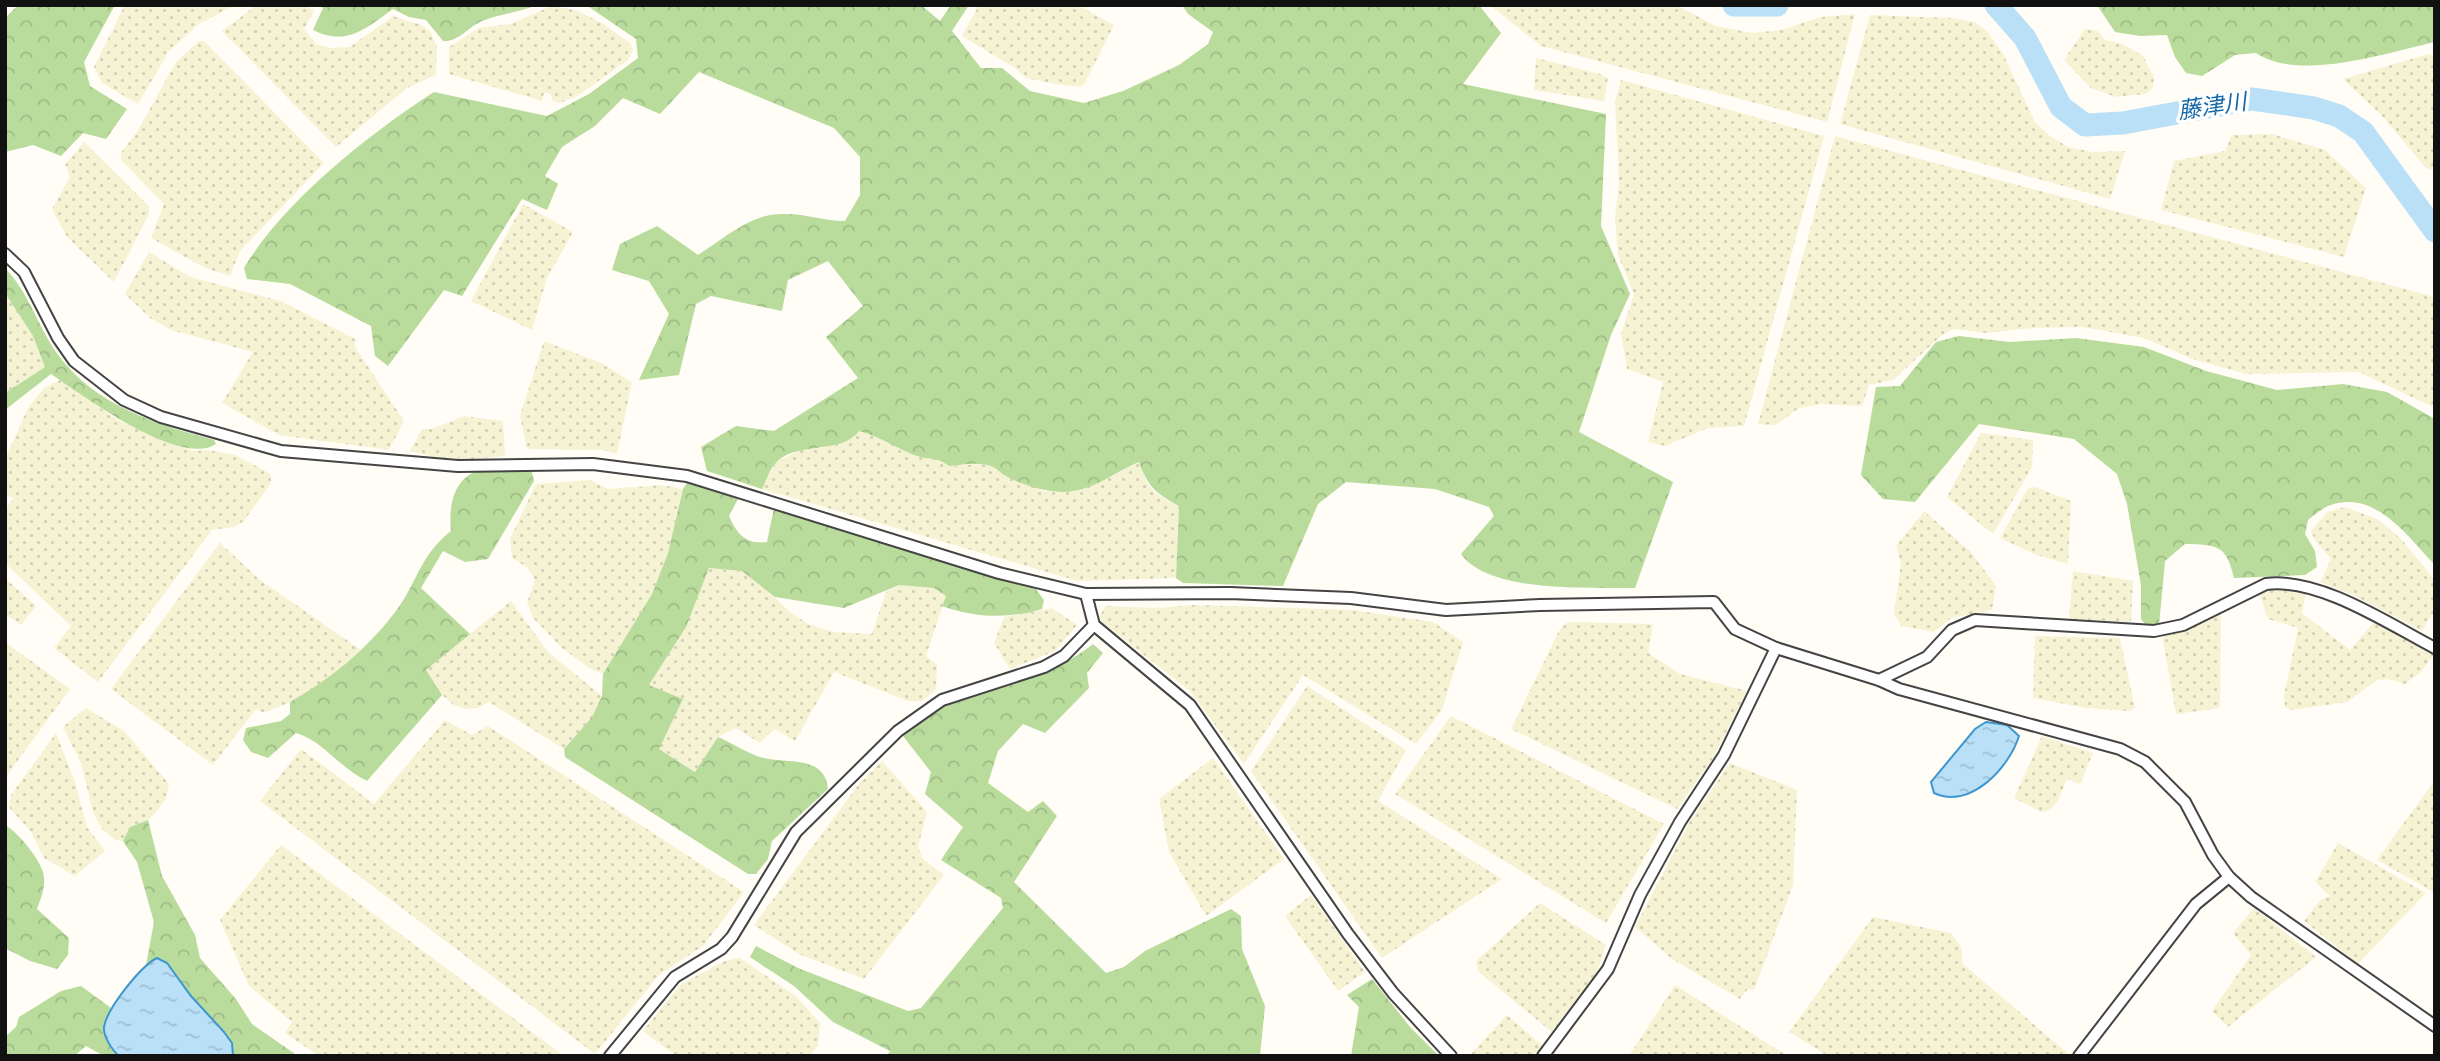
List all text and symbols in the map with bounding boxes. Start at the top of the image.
water label: 藤津川 [2176,85,2251,127]

